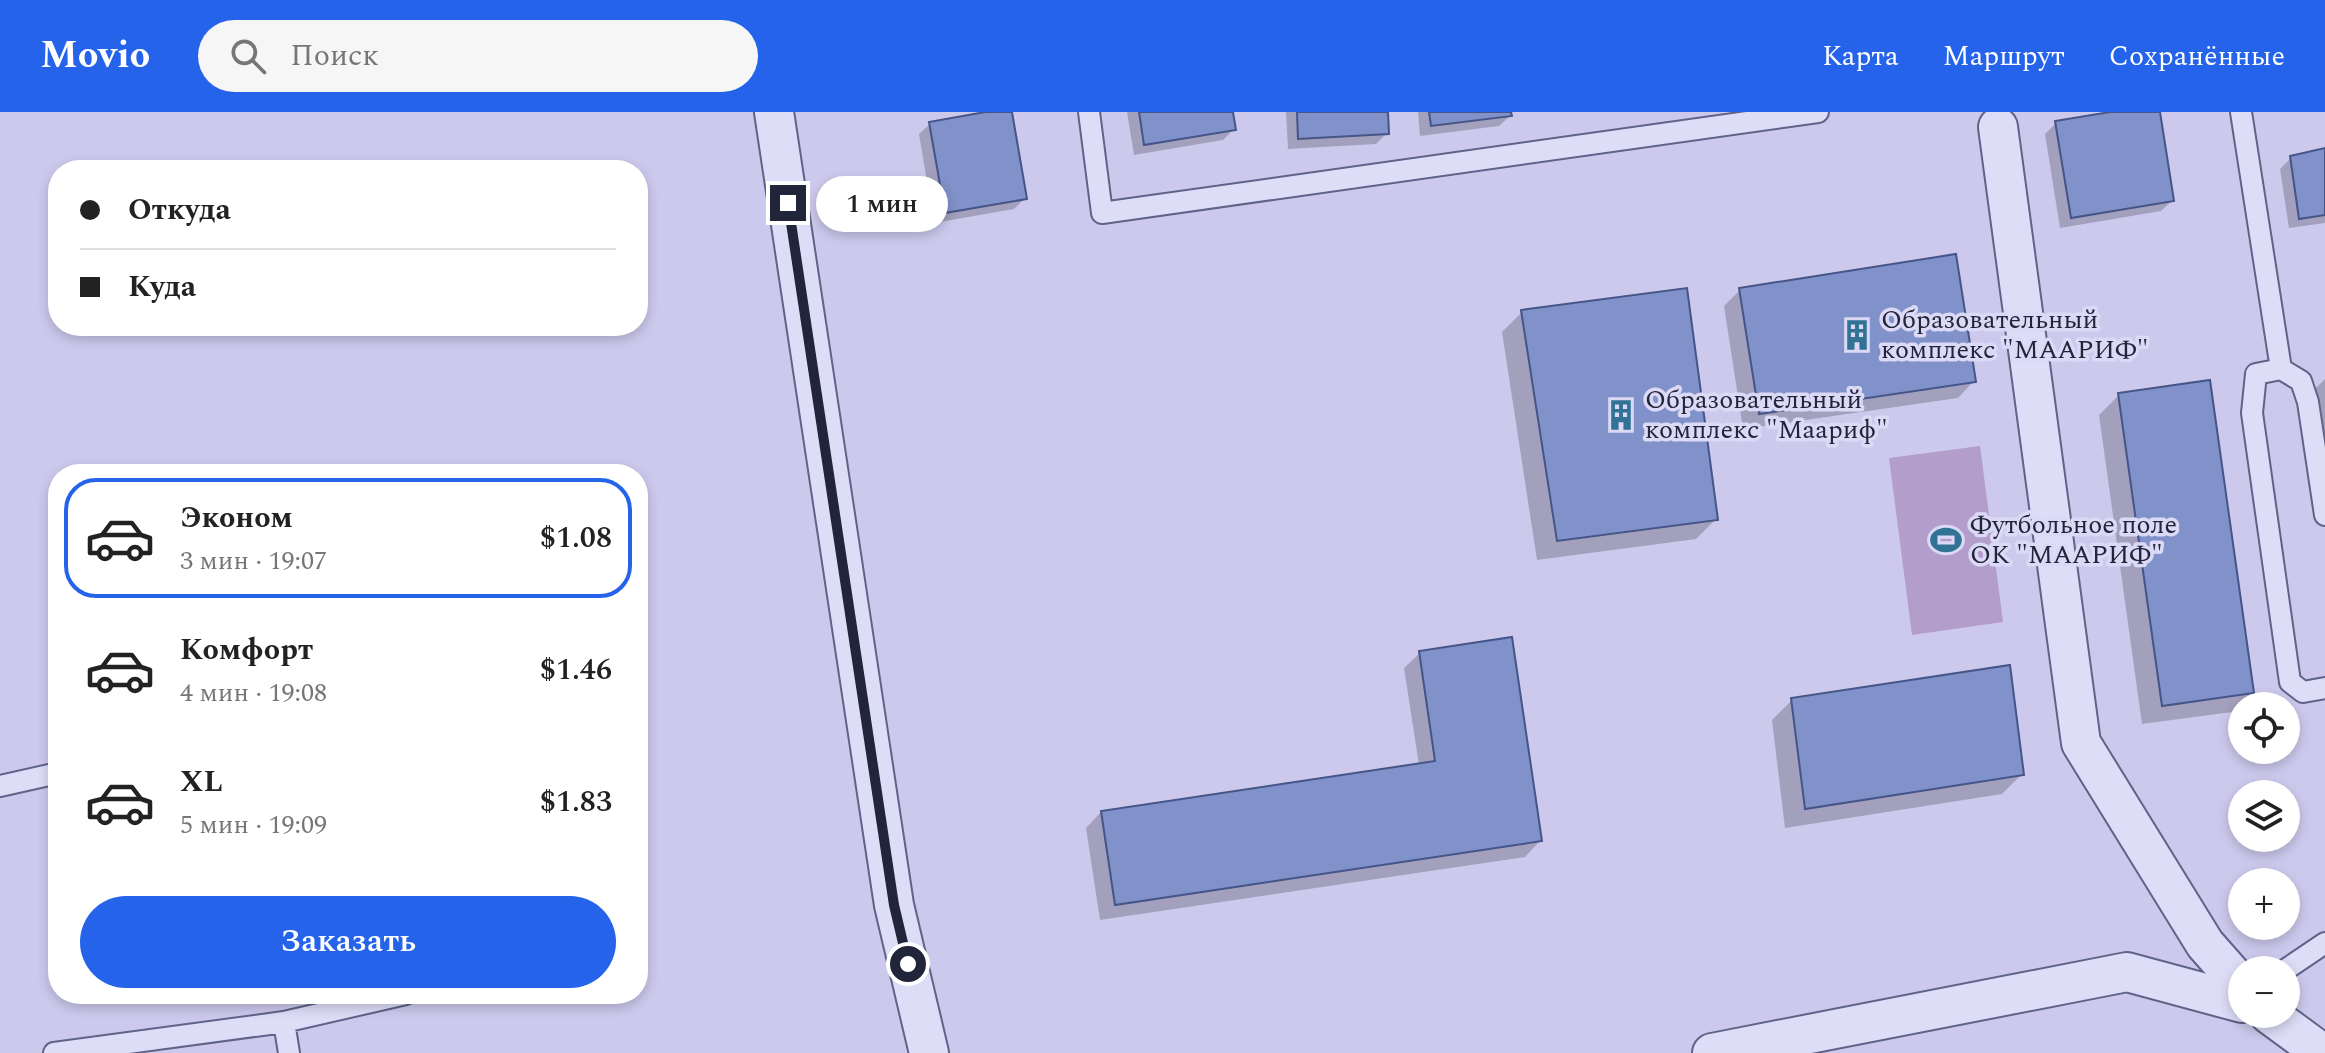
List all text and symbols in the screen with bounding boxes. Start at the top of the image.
search box [198,20,758,92]
text: Movio [40,27,150,85]
text: Поиск [290,33,379,79]
icon: search [226,34,270,78]
text: Карта [1822,35,1899,78]
text: Маршрут [1943,35,2065,78]
text: Сохранённые [2109,35,2285,78]
callout: 1 мин [816,175,948,231]
text: 1 мин [846,184,918,224]
route end [770,185,806,221]
text: Откуда [128,187,231,233]
text: Куда [128,264,196,310]
place label: Образовательный комплекс "МААРИФ" [1881,300,2149,370]
building icon: Образовательный комплекс "МААРИФ" [1840,318,1874,352]
place label: Образовательный комплекс "Маариф" [1645,380,1888,450]
building icon: Образовательный комплекс "Маариф" [1604,398,1638,432]
text: Эконом [180,495,293,541]
icon: car [84,502,156,574]
place label: Футбольное поле ОК "МААРИФ" [1970,505,2177,575]
text: $1.08 [540,515,612,561]
sports icon: Футбольное поле ОК "МААРИФ" [1929,523,1963,557]
text: 3 мин · 19:07 [180,541,327,581]
text: Комфорт [180,627,313,673]
icon: car [84,634,156,706]
text: $1.46 [540,647,612,693]
text: 4 мин · 19:08 [180,673,327,713]
map controls [2228,692,2300,1028]
button: locate [2228,692,2300,764]
text: XL [180,759,223,805]
icon: car [84,766,156,838]
text: $1.83 [540,779,612,825]
button: layers [2228,780,2300,852]
text: 5 мин · 19:09 [180,805,327,845]
button: + [2228,868,2300,940]
button: Заказать [80,896,616,988]
route start [890,946,926,982]
button: − [2228,956,2300,1028]

